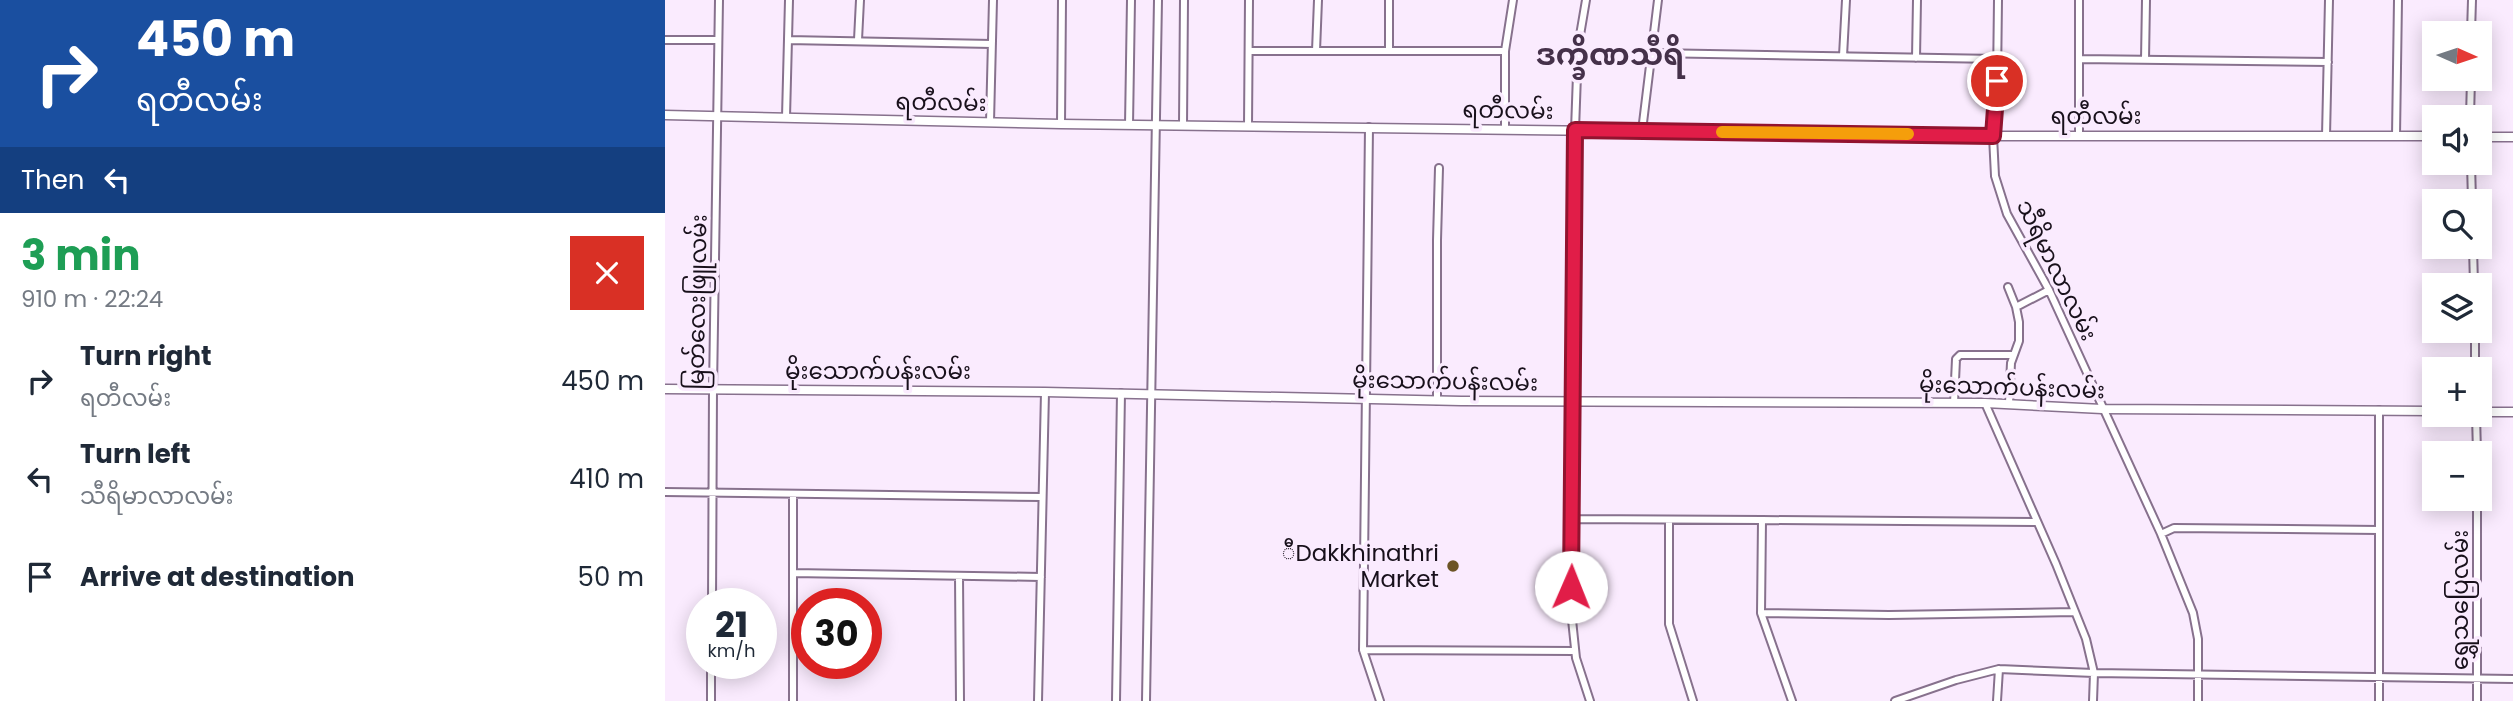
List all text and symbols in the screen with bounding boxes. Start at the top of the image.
text: 450 m [136,5,295,73]
north arrow [2422,21,2492,91]
map controls [2422,21,2492,511]
icon: right [21,28,112,119]
district label: ဒက္ခိဏသီရိ [1536,33,1685,80]
pin [1967,51,2027,111]
icon: arrive [1978,62,2016,100]
text: ရတီလမ်း [136,77,263,122]
street label: ရတီလမ်း [895,85,987,122]
street label: ရတီလမ်း [1462,93,1554,130]
street label: ရတီလမ်း [2050,100,2142,135]
button: sound [2422,105,2492,175]
icon: left [98,161,136,199]
text: Then [21,162,84,198]
button: search [2422,189,2492,259]
street label: သီရိမာလာလမ်း [2006,194,2105,347]
street label: မြတ်လေးဖြူလမ်း [679,214,718,390]
text: 3 min [21,226,141,285]
button: close [570,236,644,310]
button: layers [2422,273,2492,343]
text: 910 m · 22:24 [21,283,163,315]
text: Turn right [80,338,212,374]
street label: မိုးသောက်ပန်းလမ်း [785,355,971,390]
button: + [2422,357,2492,427]
icon: right [21,362,59,400]
text: 450 m [561,363,644,399]
street label: မိုးသောက်ပန်းလမ်း [1352,363,1538,402]
street label: မိုးသောက်ပန်းလမ်း [1918,368,2105,409]
text: ရတီလမ်း [80,382,171,414]
text: Turn left [80,436,191,472]
button: − [2422,441,2492,511]
icon: left [21,460,59,498]
text: 410 m [569,461,644,497]
text: သီရိမာလာလမ်း [80,480,234,512]
street label: ရွှေသပြေလမ်း [2444,530,2479,670]
place label: ီDakkhinathri Market [1282,537,1439,595]
position arrow [1534,550,1608,624]
icon: arrive [21,558,59,596]
marker: ီDakkhinathri Market [1445,558,1461,574]
text: Arrive at destination [80,559,355,595]
text: 50 m [578,559,644,595]
speed limit sign: 30 [791,588,882,679]
text: 21 [715,600,748,649]
text: km/h [708,638,755,663]

